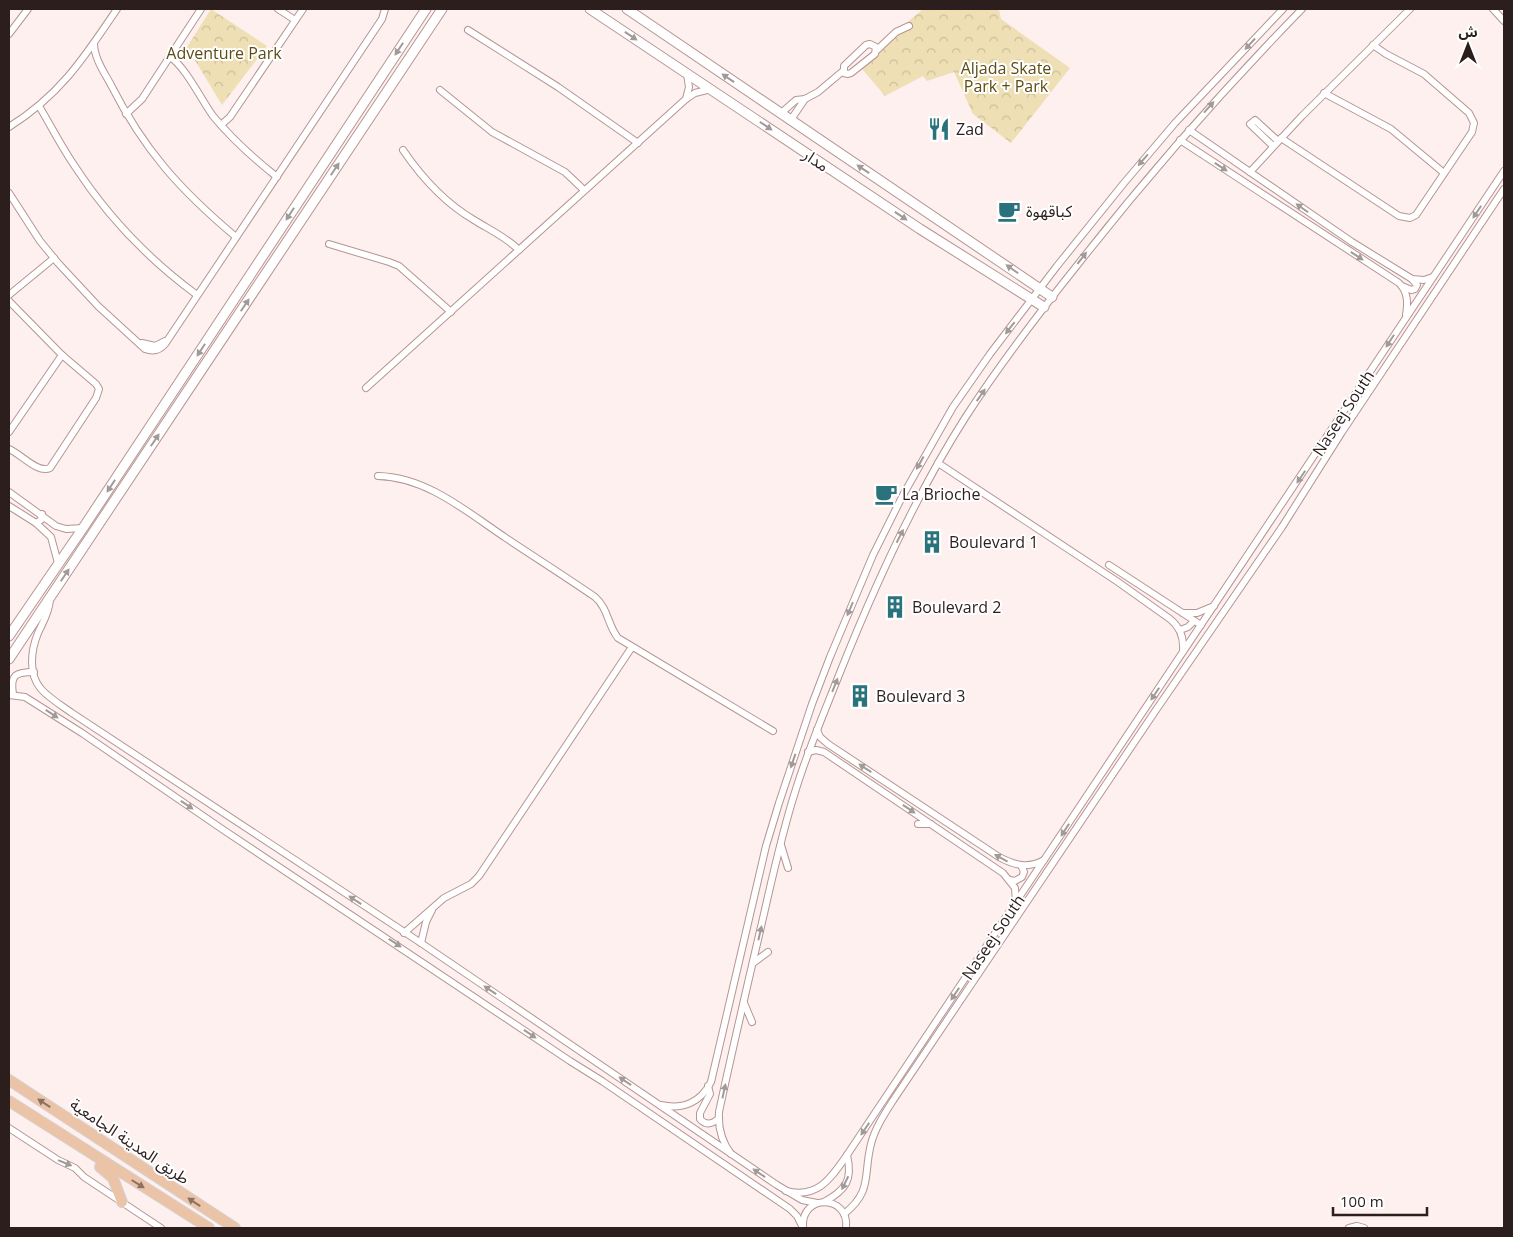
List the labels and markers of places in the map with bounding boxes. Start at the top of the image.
restaurant icon: Zad [926,116,952,142]
place label: Zad [956,118,984,140]
cafe icon: كباقهوة [996,198,1022,224]
place label: كباقهوة [1026,200,1072,222]
cafe icon: La Brioche [873,481,899,507]
place label: La Brioche [902,483,980,505]
building icon: Boulevard 1 [919,529,945,555]
place label: Boulevard 1 [949,531,1038,553]
building icon: Boulevard 2 [882,594,908,620]
place label: Boulevard 2 [912,596,1001,618]
building icon: Boulevard 3 [847,683,873,709]
place label: Boulevard 3 [876,685,965,707]

